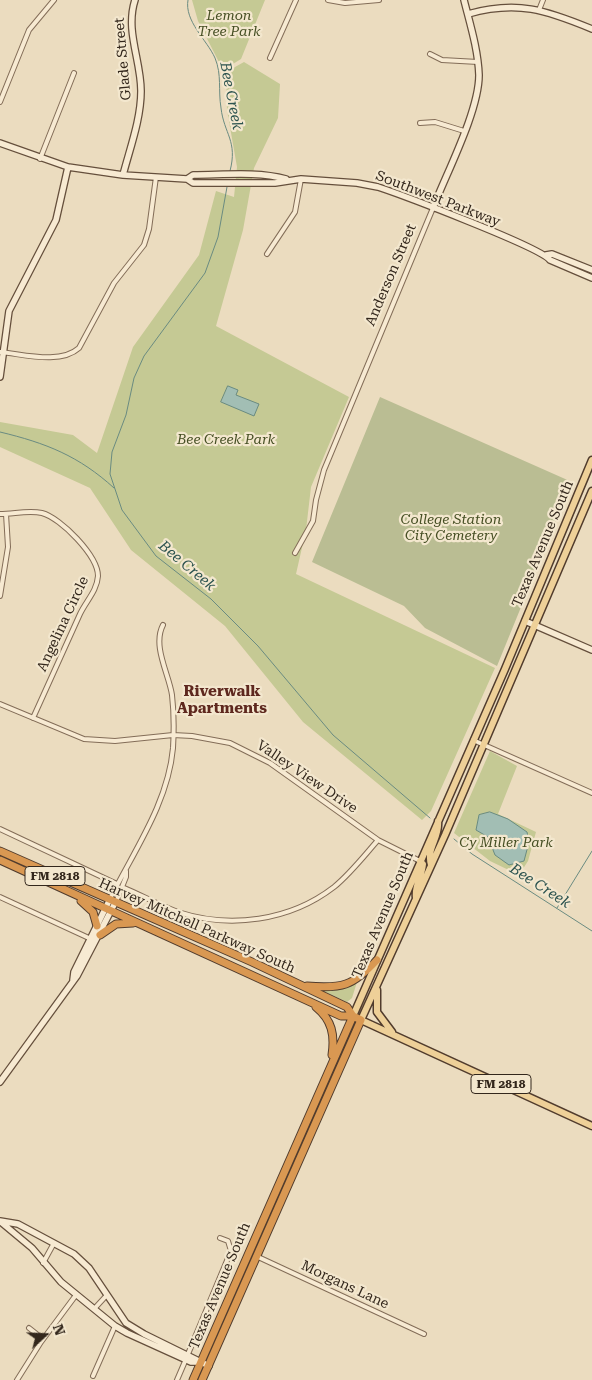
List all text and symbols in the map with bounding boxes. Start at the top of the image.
park label: Lemon Tree Park [197,8,261,40]
street label: Glade Street [111,17,135,101]
water label: Bee Creek [216,61,246,131]
street label: Southwest Parkway [373,167,503,231]
street label: Anderson Street [362,221,420,329]
park label: Bee Creek Park [177,432,275,448]
street label: Texas Avenue South [509,478,577,610]
park label: College Station City Cemetery [401,512,501,544]
water label: Bee Creek [155,537,219,595]
street label: Angelina Circle [34,574,92,674]
district label: Riverwalk Apartments [177,683,267,718]
street label: Valley View Drive [253,737,361,817]
park label: Cy Miller Park [459,835,553,851]
street label: Texas Avenue South [349,849,417,981]
water label: Bee Creek [506,860,574,912]
road number: FM 2818 [25,866,85,886]
street label: Harvey Mitchell Parkway South [96,875,298,977]
road number: FM 2818 [471,1074,531,1094]
street label: Texas Avenue South [186,1220,254,1352]
street label: Morgans Lane [298,1257,392,1313]
north arrow [20,1310,70,1360]
text: N [50,1322,68,1338]

